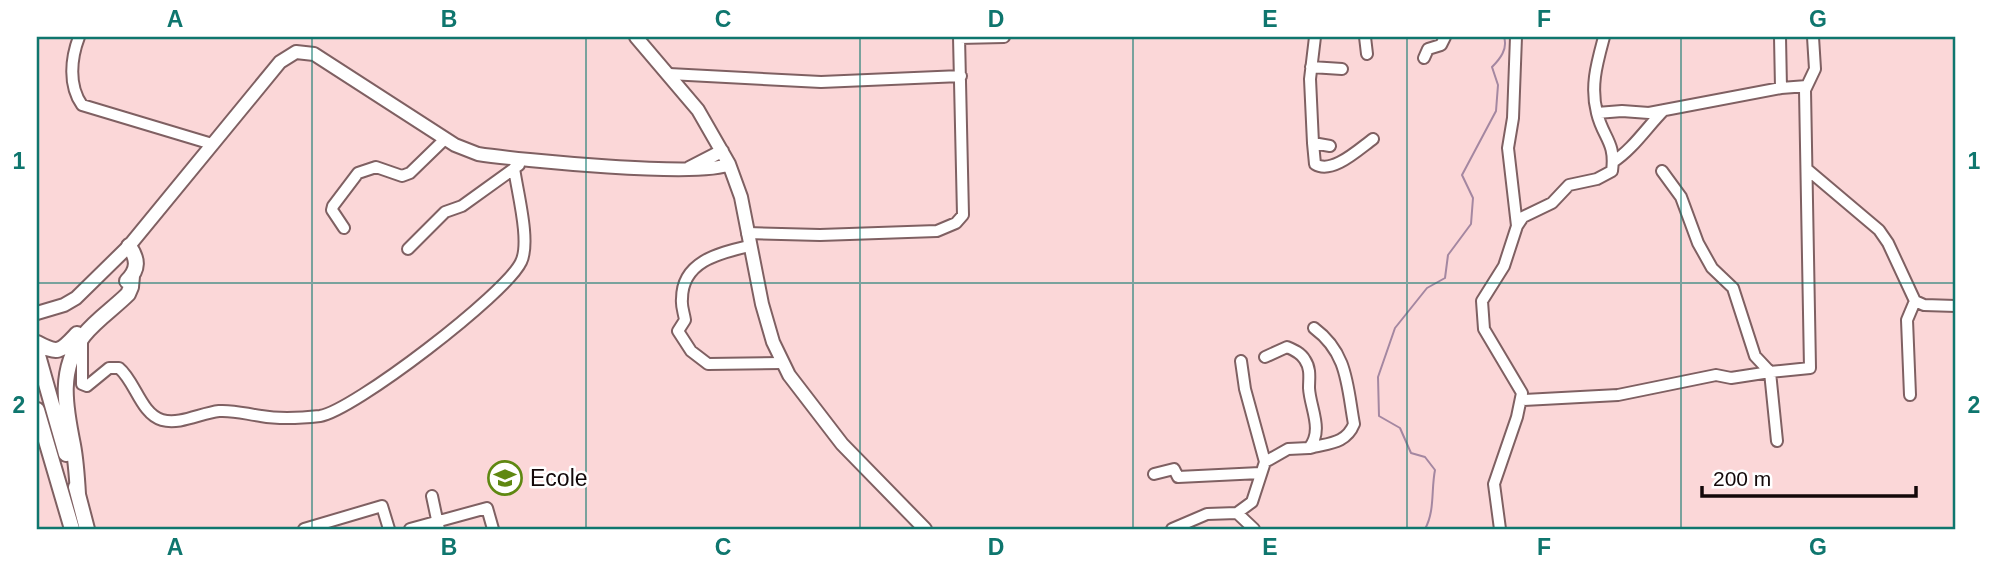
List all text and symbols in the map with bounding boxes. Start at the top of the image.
text: A [167,6,183,32]
text: B [441,6,457,32]
text: C [715,6,731,32]
text: D [988,6,1004,32]
text: E [1262,6,1278,32]
text: F [1537,6,1551,32]
text: G [1809,6,1827,32]
text: 1 [13,148,26,174]
text: 1 [1968,148,1981,174]
text: 2 [13,392,25,418]
text: 2 [1968,392,1980,418]
scale bar [1702,454,1916,498]
school or university icon: Ecole [486,459,524,497]
place label: Ecole [530,465,588,491]
text: 200 m [1713,467,1771,490]
text: A [167,534,183,560]
text: B [441,534,457,560]
text: C [715,534,731,560]
text: D [988,534,1004,560]
text: E [1262,534,1278,560]
text: F [1537,534,1551,560]
text: G [1809,534,1827,560]

